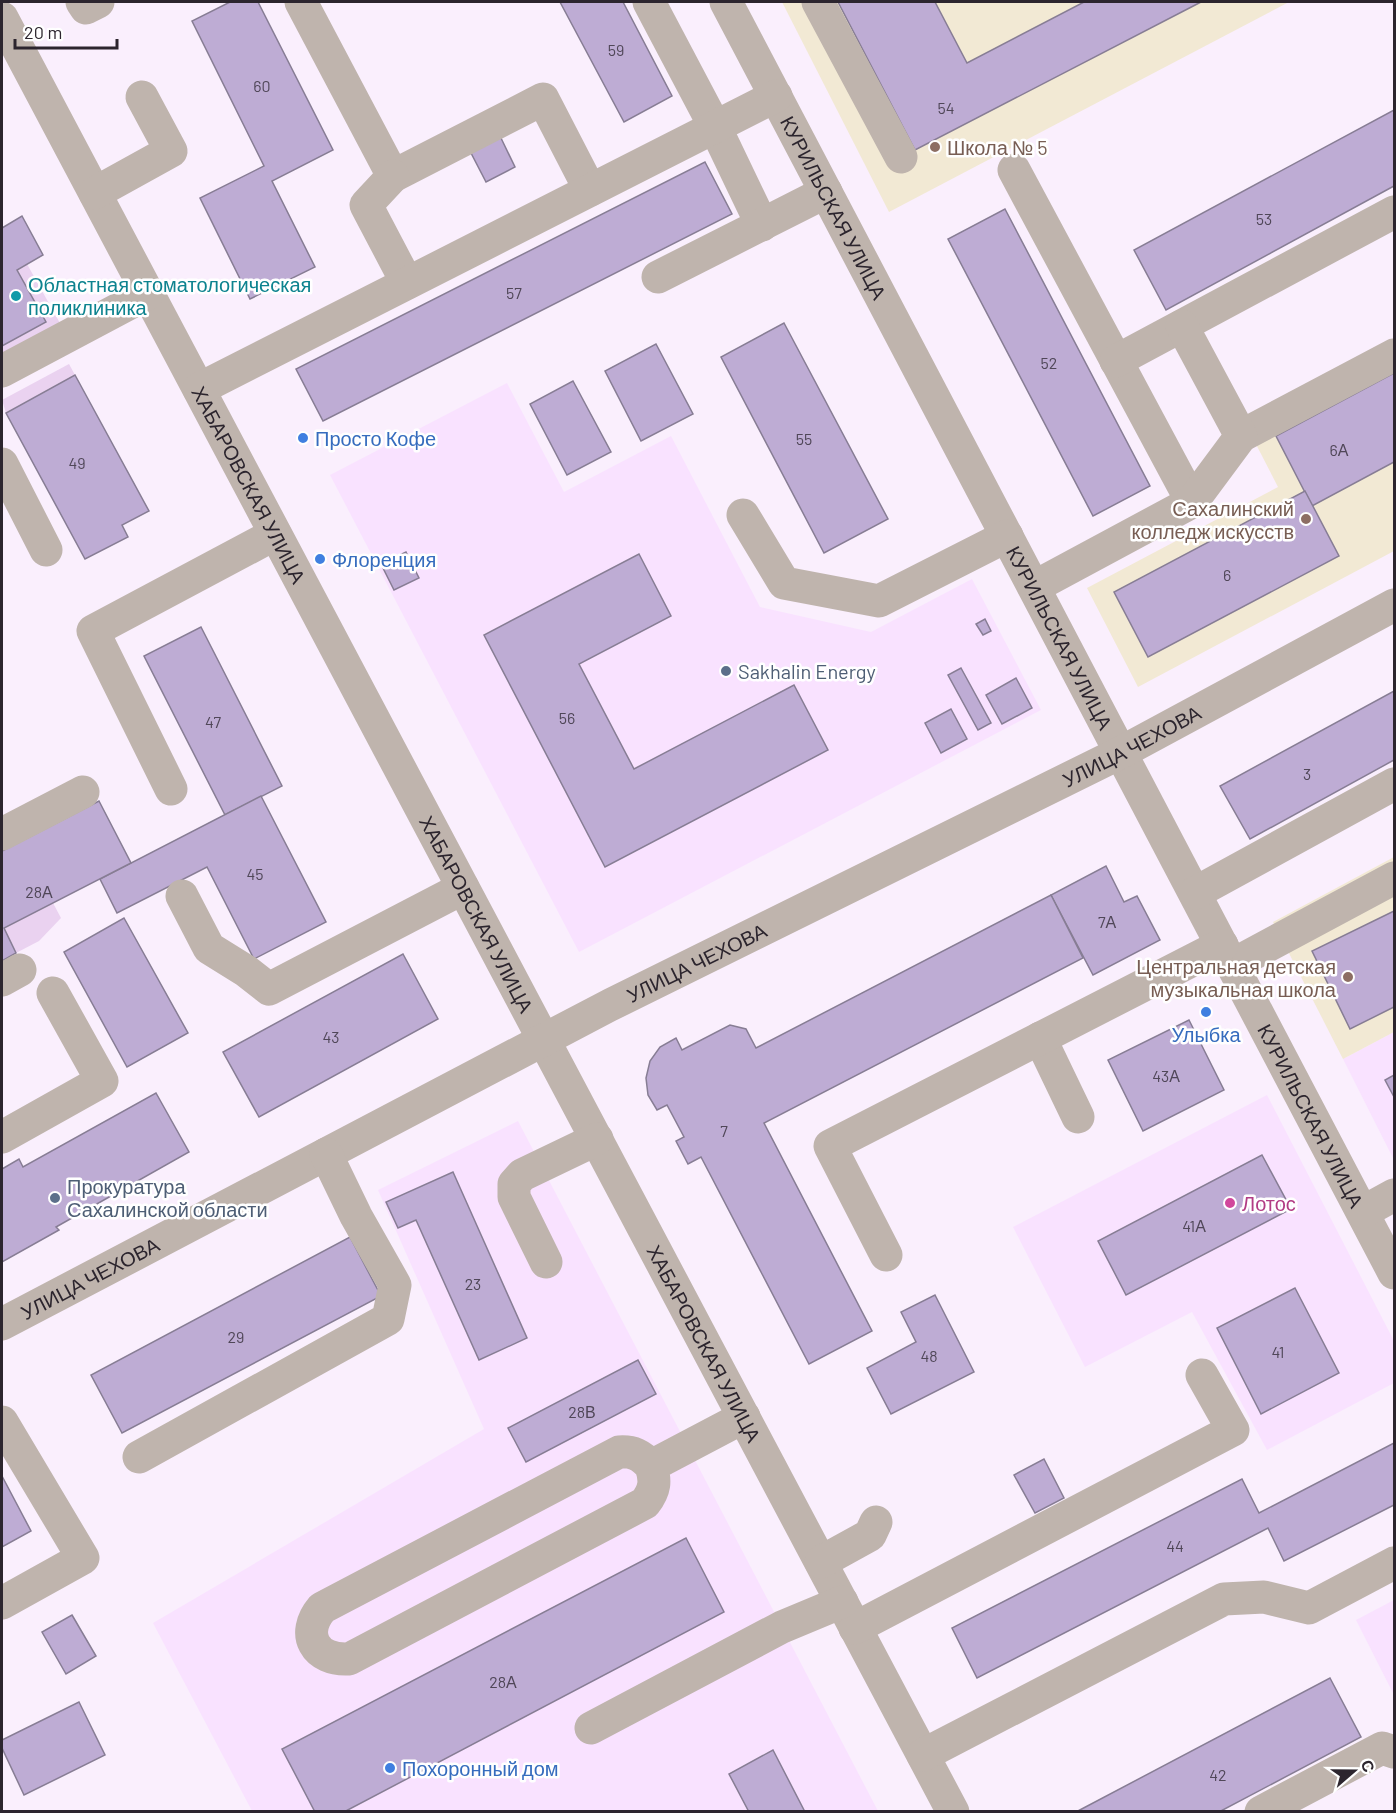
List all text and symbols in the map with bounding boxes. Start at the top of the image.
scale bar [15,12,117,50]
text: 20 m [24,21,62,43]
house number: 59 [608,40,624,59]
house number: 60 [253,76,271,95]
house number: 54 [937,98,955,117]
street label: КУРИЛЬСКАЯ УЛИЦА [776,112,892,304]
place label: Школа № 5 [947,135,1048,159]
marker: Школа № 5 [928,140,942,154]
house number: 53 [1256,209,1272,228]
place label: Областная стоматологическая поликлиника [28,272,311,319]
house number: 57 [506,283,522,302]
marker: Областная стоматологическая поликлиника [9,289,23,303]
house number: 52 [1041,353,1057,372]
street label: ХАБАРОВСКАЯ УЛИЦА [187,382,312,588]
place label: Просто Кофе [315,426,436,450]
house number: 55 [796,429,812,448]
marker: Просто Кофе [296,431,310,445]
house number: 6А [1330,440,1349,459]
house number: 49 [68,453,86,472]
place label: Сахалинский колледж искусств [1132,496,1294,543]
marker: Сахалинский колледж искусств [1299,512,1313,526]
street label: КУРИЛЬСКАЯ УЛИЦА [1002,542,1118,734]
place label: Флоренция [332,547,436,571]
marker: Флоренция [313,552,327,566]
house number: 6 [1223,565,1231,584]
place label: Sakhalin Energy [738,659,876,683]
marker: Sakhalin Energy [719,664,733,678]
street label: УЛИЦА ЧЕХОВА [1058,699,1205,792]
house number: 56 [559,708,575,727]
house number: 47 [205,712,221,731]
house number: 3 [1303,764,1311,783]
street label: ХАБАРОВСКАЯ УЛИЦА [415,811,539,1017]
house number: 45 [246,864,264,883]
house number: 28А [25,882,53,901]
house number: 7А [1098,912,1116,931]
street label: УЛИЦА ЧЕХОВА [623,917,771,1007]
place label: Центральная детская музыкальная школа [1136,954,1337,1001]
marker: Центральная детская музыкальная школа [1341,970,1355,984]
marker: Улыбка [1199,1005,1213,1019]
street label: КУРИЛЬСКАЯ УЛИЦА [1253,1020,1370,1212]
place label: Улыбка [1171,1022,1241,1046]
house number: 43 [322,1027,340,1046]
house number: 43А [1152,1066,1180,1085]
house number: 7 [720,1121,728,1140]
place label: Прокуратура Сахалинской области [67,1174,268,1221]
marker: Прокуратура Сахалинской области [48,1191,62,1205]
place label: Лотос [1242,1191,1296,1215]
marker: Лотос [1223,1196,1237,1210]
house number: 41А [1182,1216,1206,1235]
street label: УЛИЦА ЧЕХОВА [17,1232,163,1324]
street label: ХАБАРОВСКАЯ УЛИЦА [643,1241,767,1446]
house number: 23 [465,1274,481,1293]
house number: 29 [228,1327,244,1346]
house number: 41 [1272,1342,1284,1361]
house number: 48 [920,1346,938,1365]
house number: 28В [568,1402,596,1421]
house number: 44 [1166,1536,1184,1555]
house number: 28А [489,1672,517,1691]
north arrow [1324,1741,1384,1801]
place label: Похоронный дом [402,1756,559,1780]
text: С [1358,1757,1380,1775]
marker: Похоронный дом [383,1761,397,1775]
house number: 42 [1209,1765,1227,1784]

